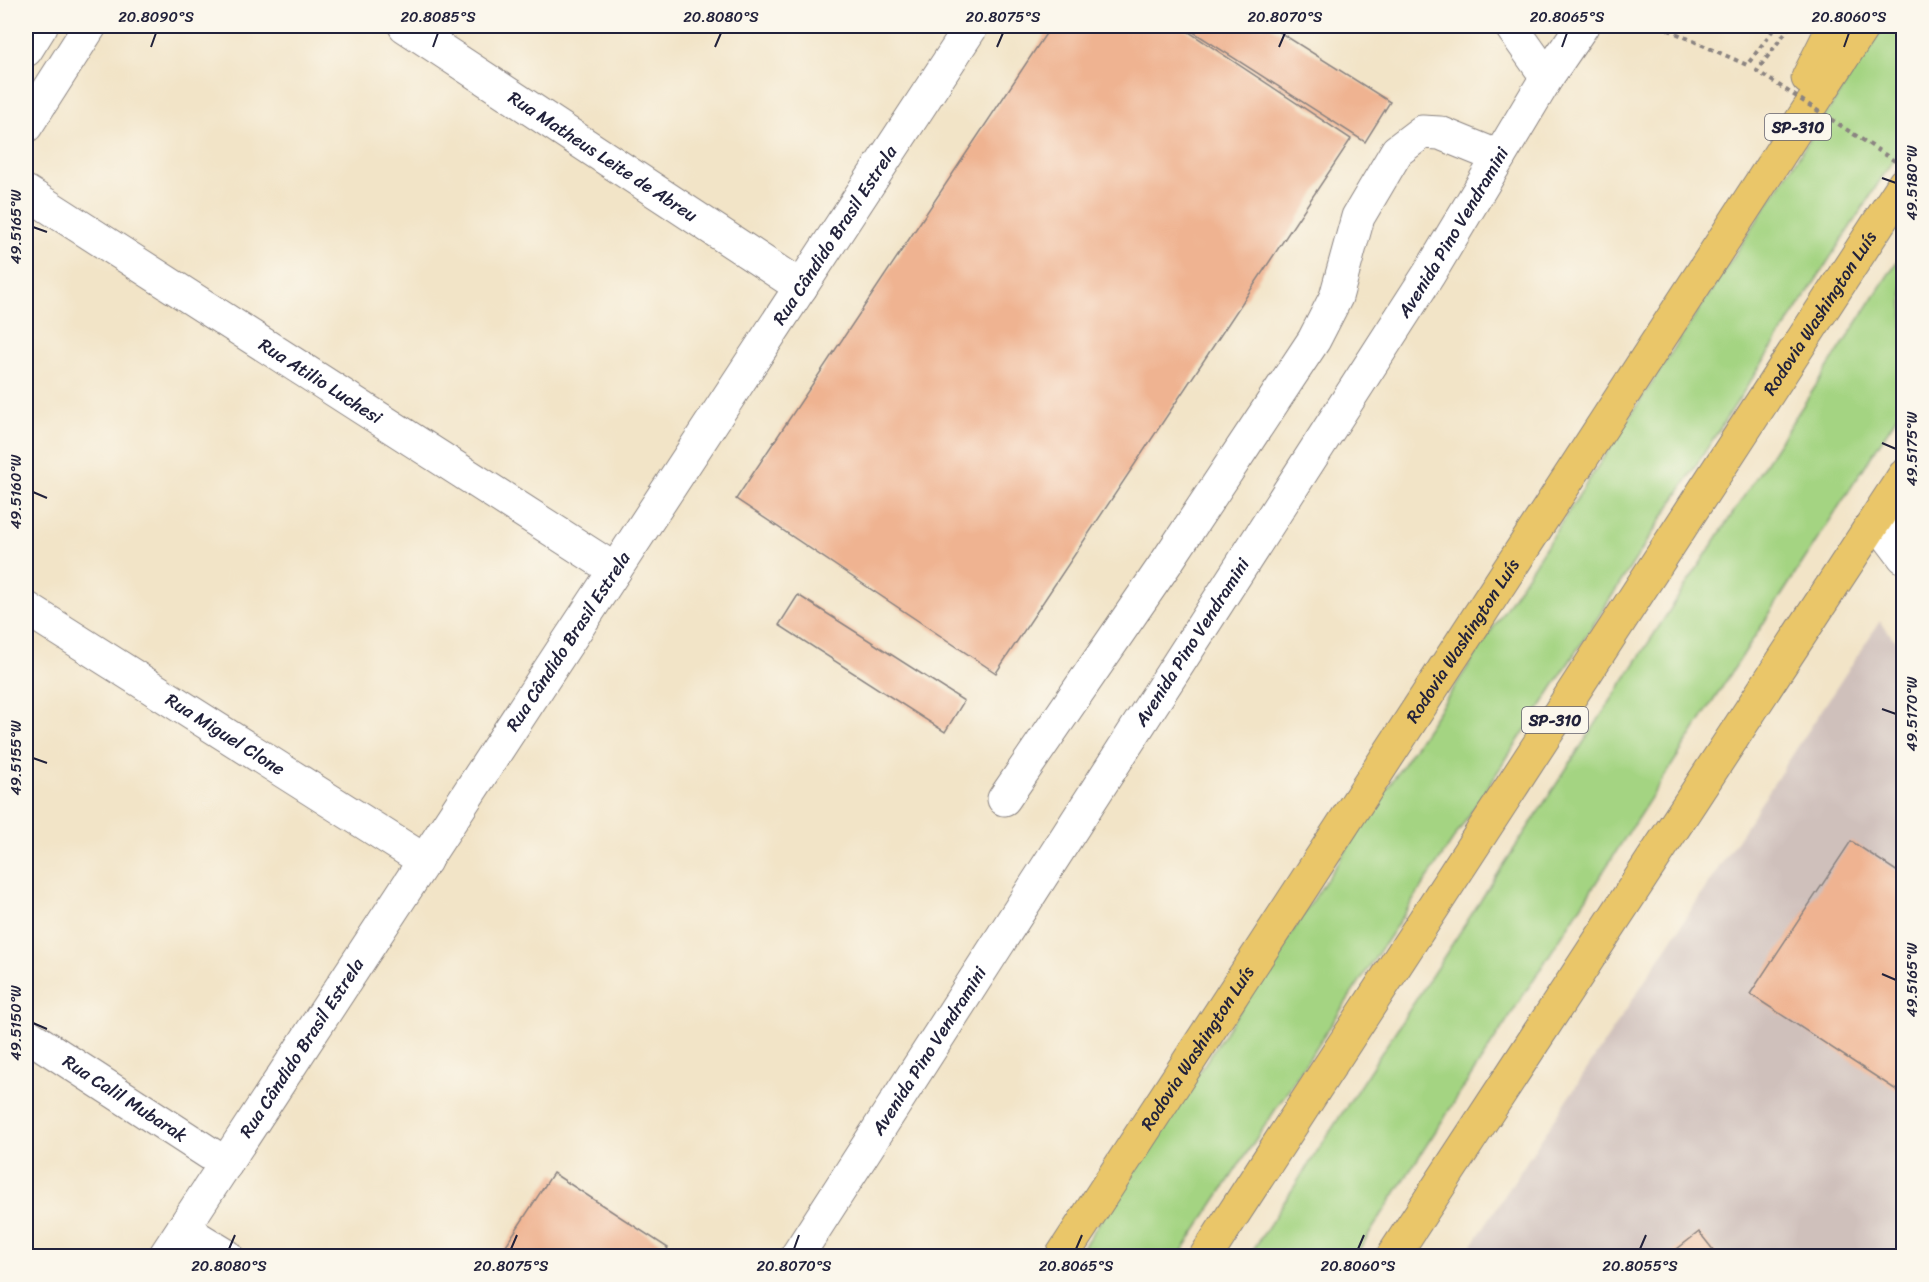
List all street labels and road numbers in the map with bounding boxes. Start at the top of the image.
street label: Rua Matheus Leite de Abreu [502,82,704,231]
road number: SP-310 [1765,114,1831,140]
street label: Rua Cândido Brasil Estrela [764,138,906,332]
street label: Avenida Pino Vendramini [1388,140,1518,325]
street label: Rodovia Washington Luís [1754,224,1886,402]
street label: Rua Atilio Luchesi [252,329,390,433]
street label: Rua Cândido Brasil Estrela [497,544,640,738]
street label: Avenida Pino Vendramini [1125,550,1259,734]
street label: Rodovia Washington Luís [1397,552,1528,730]
street label: Rua Miguel Clone [159,684,292,785]
road number: SP-310 [1522,707,1588,733]
street label: Rua Cândido Brasil Estrela [231,950,373,1144]
street label: Avenida Pino Vendramini [862,959,996,1142]
street label: Rodovia Washington Luís [1132,959,1263,1137]
street label: Rua Calil Mubarak [56,1046,194,1151]

